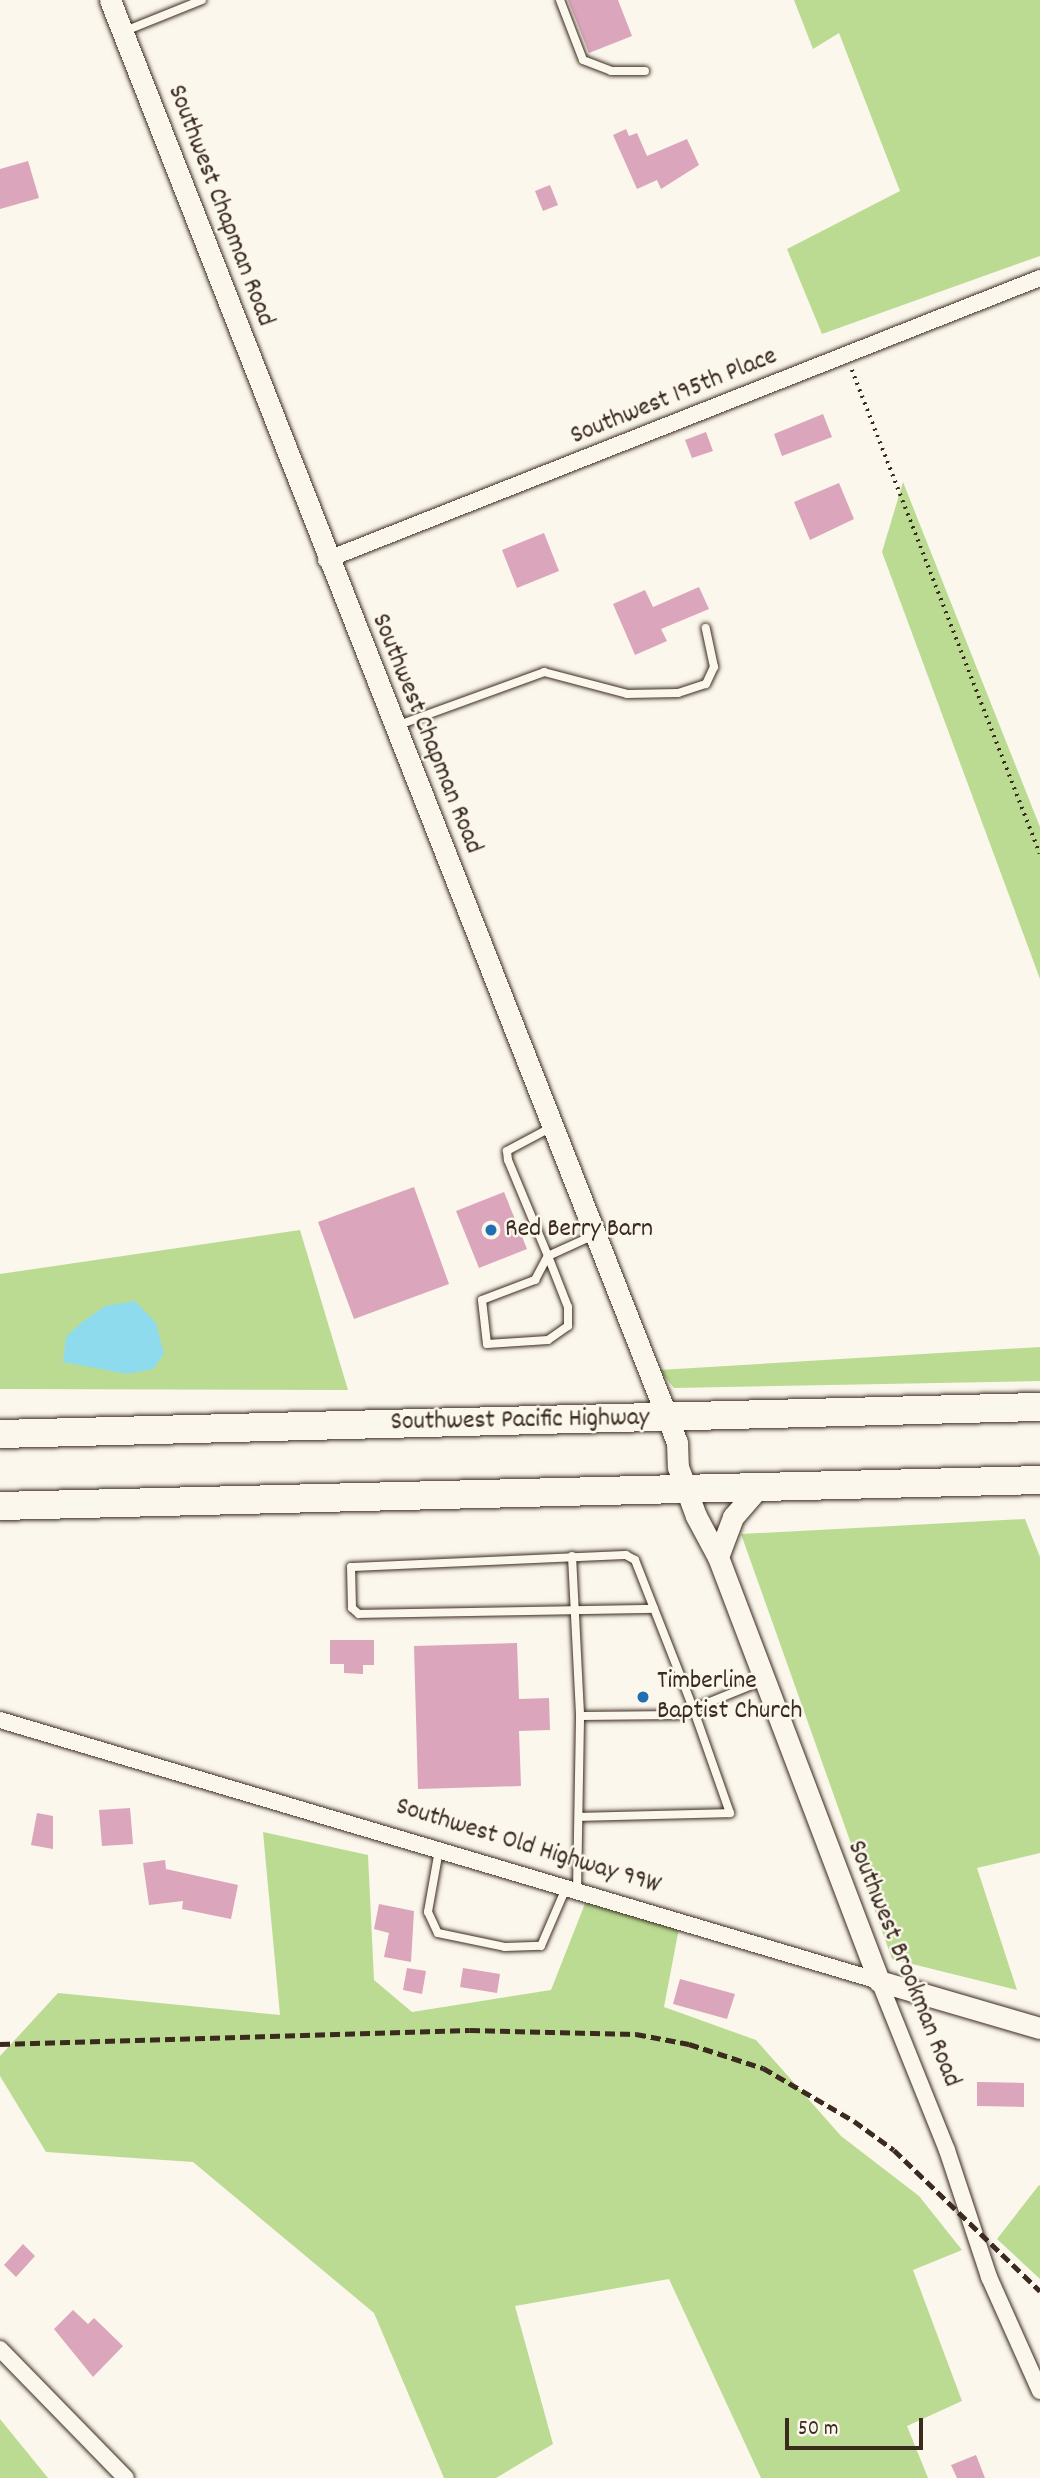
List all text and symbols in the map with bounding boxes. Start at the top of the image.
street label: Southwest Chapman Road [160,81,280,331]
street label: Southwest 195th Place [566,341,782,453]
street label: Southwest Chapman Road [364,609,488,859]
place label: Red Berry Barn [505,1214,653,1246]
marker: Red Berry Barn [483,1222,499,1238]
street label: Southwest Pacific Highway [390,1403,650,1439]
place label: Timberline Baptist Church [657,1666,802,1728]
marker: Timberline Baptist Church [635,1689,651,1705]
street label: Southwest Old Highway 99W [392,1792,664,1902]
street label: Southwest Brookman Road [839,1836,967,2092]
scale bar [788,2404,926,2448]
text: 50 m [798,2415,838,2445]

